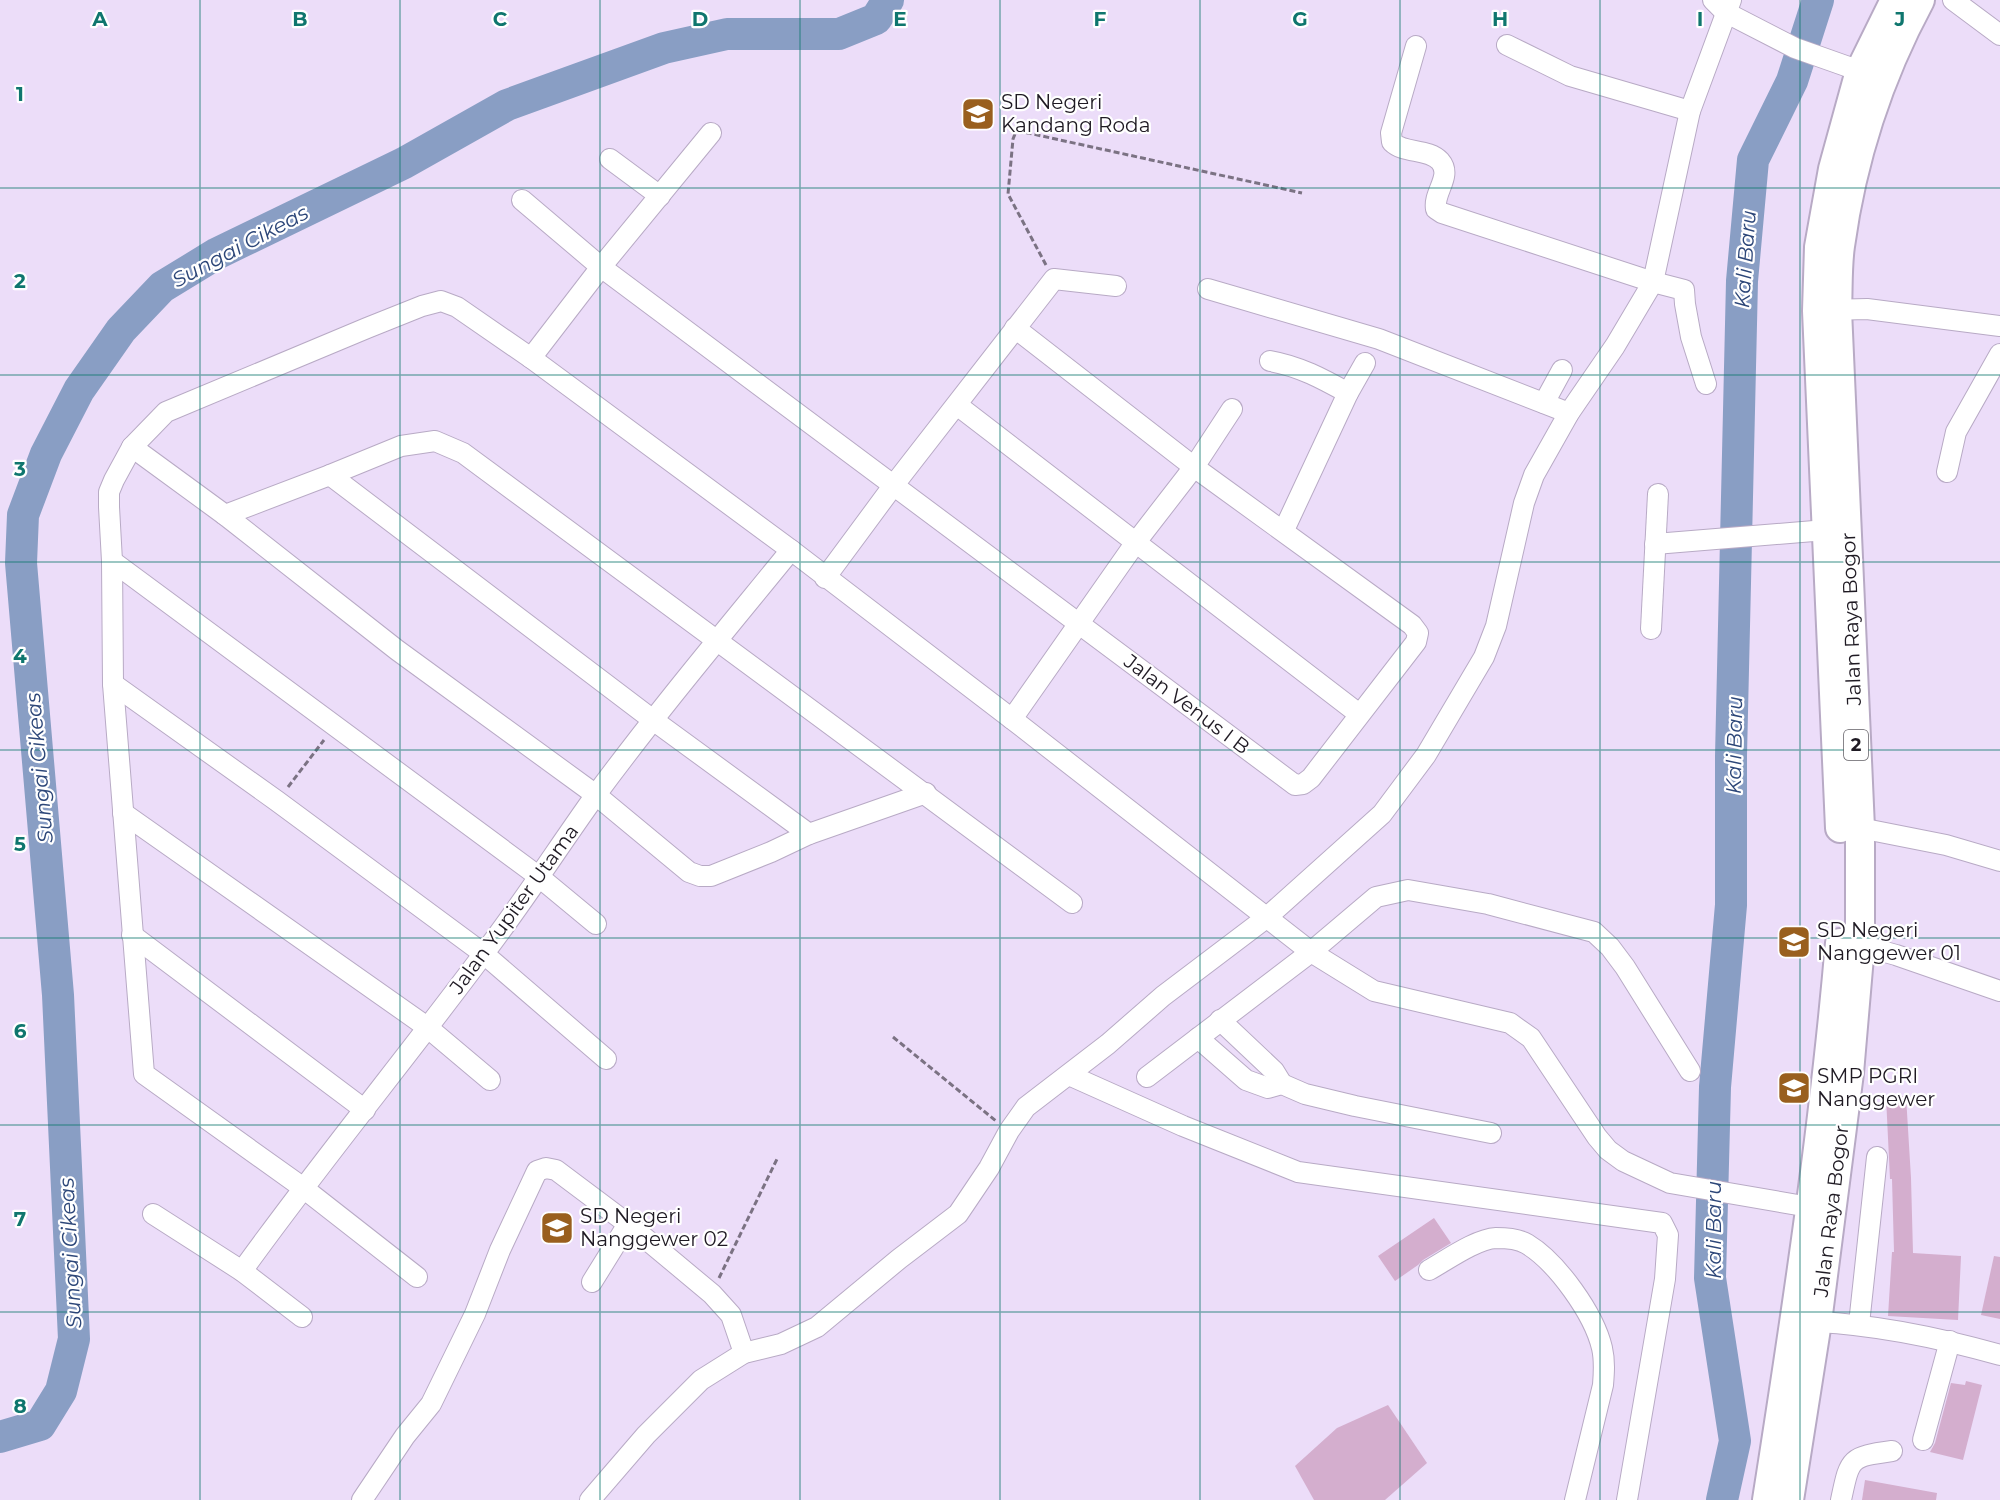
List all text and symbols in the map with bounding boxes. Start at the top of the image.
text: A [91,7,108,31]
text: B [292,7,308,31]
text: C [493,7,508,31]
text: D [692,7,708,31]
text: E [893,7,907,31]
text: F [1094,7,1107,31]
text: G [1292,7,1308,31]
text: H [1492,7,1508,31]
text: I [1697,7,1703,31]
text: J [1894,7,1905,31]
text: 1 [16,82,24,106]
place label: SD Negeri Kandang Roda [1001,90,1150,137]
school or university icon: SD Negeri Kandang Roda [960,96,996,132]
water label: Sungai Cikeas [167,200,313,292]
water label: Kali Baru [1729,209,1761,309]
text: 2 [14,269,26,293]
text: 3 [13,457,26,481]
street label: Jalan Raya Bogor [1836,532,1866,707]
text: 4 [13,644,27,668]
street label: Jalan Venus I B [1119,648,1255,759]
water label: Sungai Cikeas [20,692,58,844]
water label: Kali Baru [1721,696,1747,794]
road number: 2 [1844,730,1868,760]
street label: Jalan Yupiter Utama [444,820,583,999]
text: 5 [14,832,26,856]
place label: SD Negeri Nanggewer 01 [1817,918,1961,965]
school or university icon: SD Negeri Nanggewer 01 [1776,924,1812,960]
text: 6 [14,1019,27,1043]
place label: SMP PGRI Nanggewer [1817,1064,1935,1111]
school or university icon: SMP PGRI Nanggewer [1776,1070,1812,1106]
street label: Jalan Raya Bogor [1808,1124,1853,1299]
water label: Sungai Cikeas [54,1177,86,1329]
water label: Kali Baru [1701,1181,1726,1279]
place label: SD Negeri Nanggewer 02 [580,1204,728,1251]
text: 7 [14,1207,26,1231]
school or university icon: SD Negeri Nanggewer 02 [539,1210,575,1246]
text: 8 [13,1394,27,1418]

